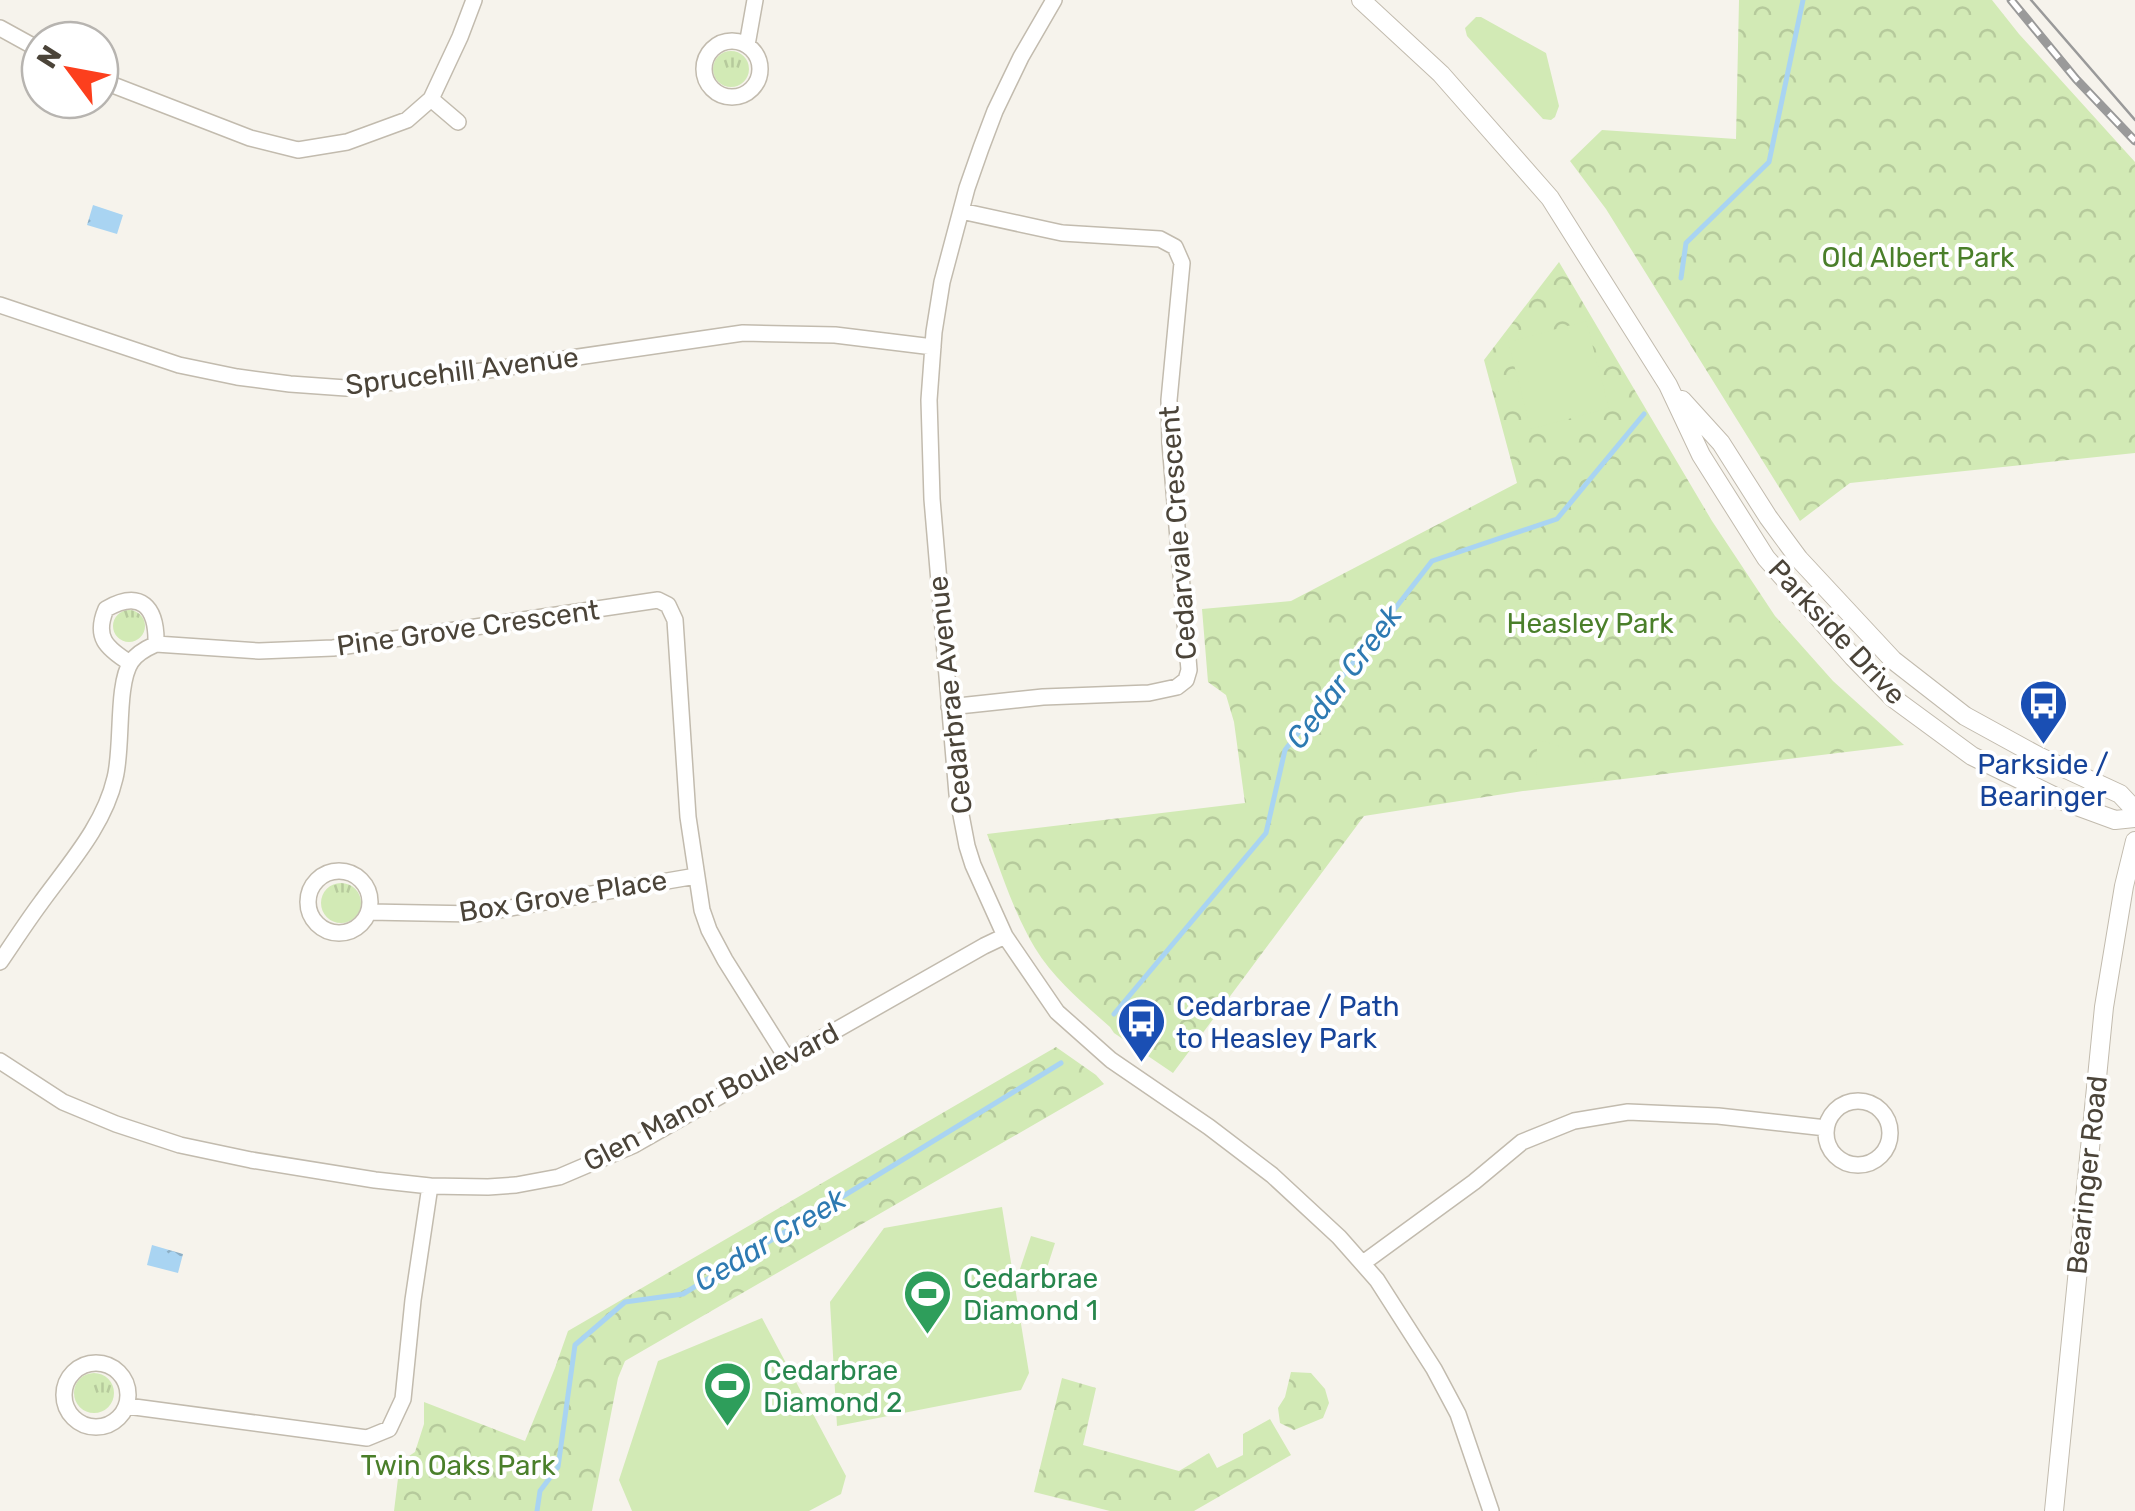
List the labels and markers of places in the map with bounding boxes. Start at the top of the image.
bus stop icon: Parkside / Bearinger [2017,678,2069,746]
place label: Parkside / Bearinger [1977,748,2109,813]
place label: Cedarbrae / Path to Heasley Park [1176,990,1400,1055]
bus stop icon: Cedarbrae / Path to Heasley Park [1115,996,1167,1064]
place label: Cedarbrae Diamond 1 [963,1262,1098,1327]
sports icon: Cedarbrae Diamond 1 [902,1268,954,1336]
place label: Cedarbrae Diamond 2 [763,1354,902,1419]
sports icon: Cedarbrae Diamond 2 [702,1360,754,1428]

